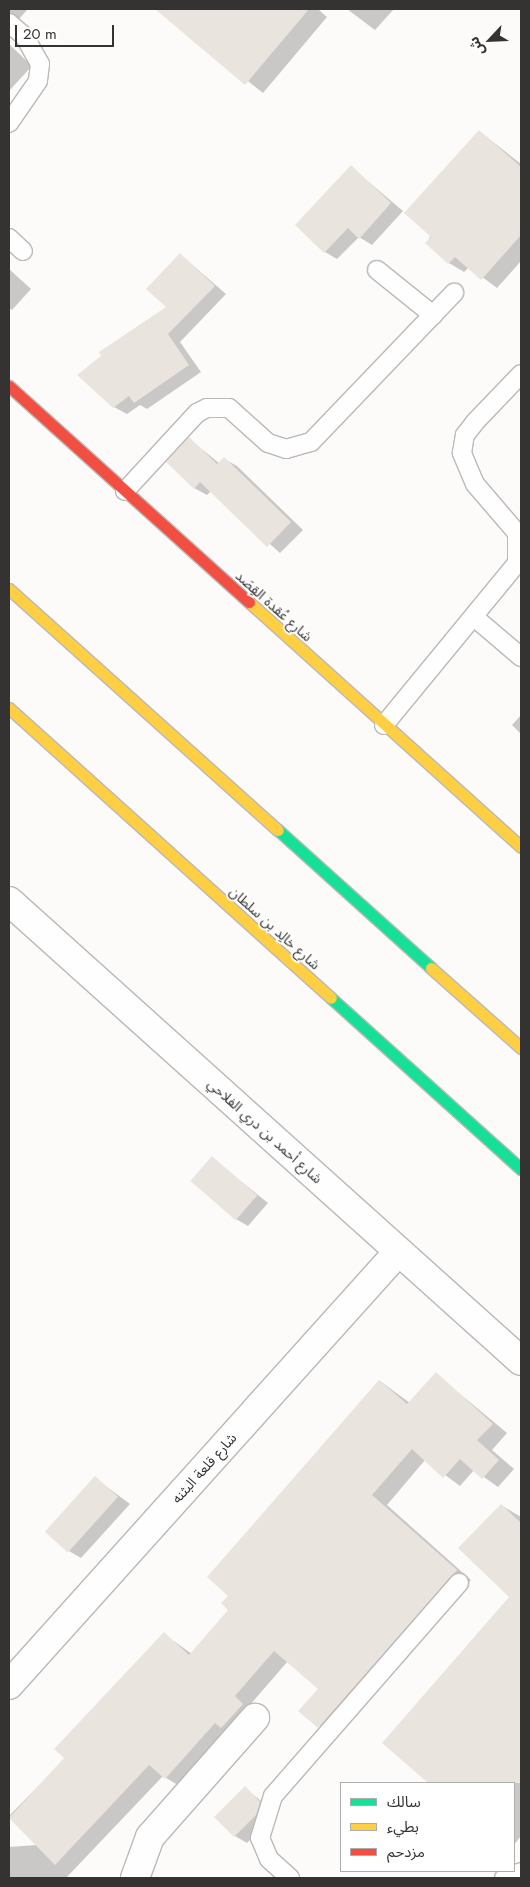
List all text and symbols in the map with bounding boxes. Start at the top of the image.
scale bar [18,15,116,47]
north arrow [465,15,515,65]
text: 20 m [23,23,57,45]
text: ش [463,33,490,59]
street label: شارع عُقدة القِصَد [232,567,316,645]
street label: شارع خالِد بن سلطان [226,883,324,973]
street label: شارع أحمد بن دري الفلاحي [204,1075,326,1187]
street label: شارع قلعة البثنه [168,1429,240,1507]
legend [340,1782,515,1872]
text: سالك [387,1791,421,1813]
text: بطيء [387,1816,419,1838]
text: مزدحم [387,1841,425,1863]

